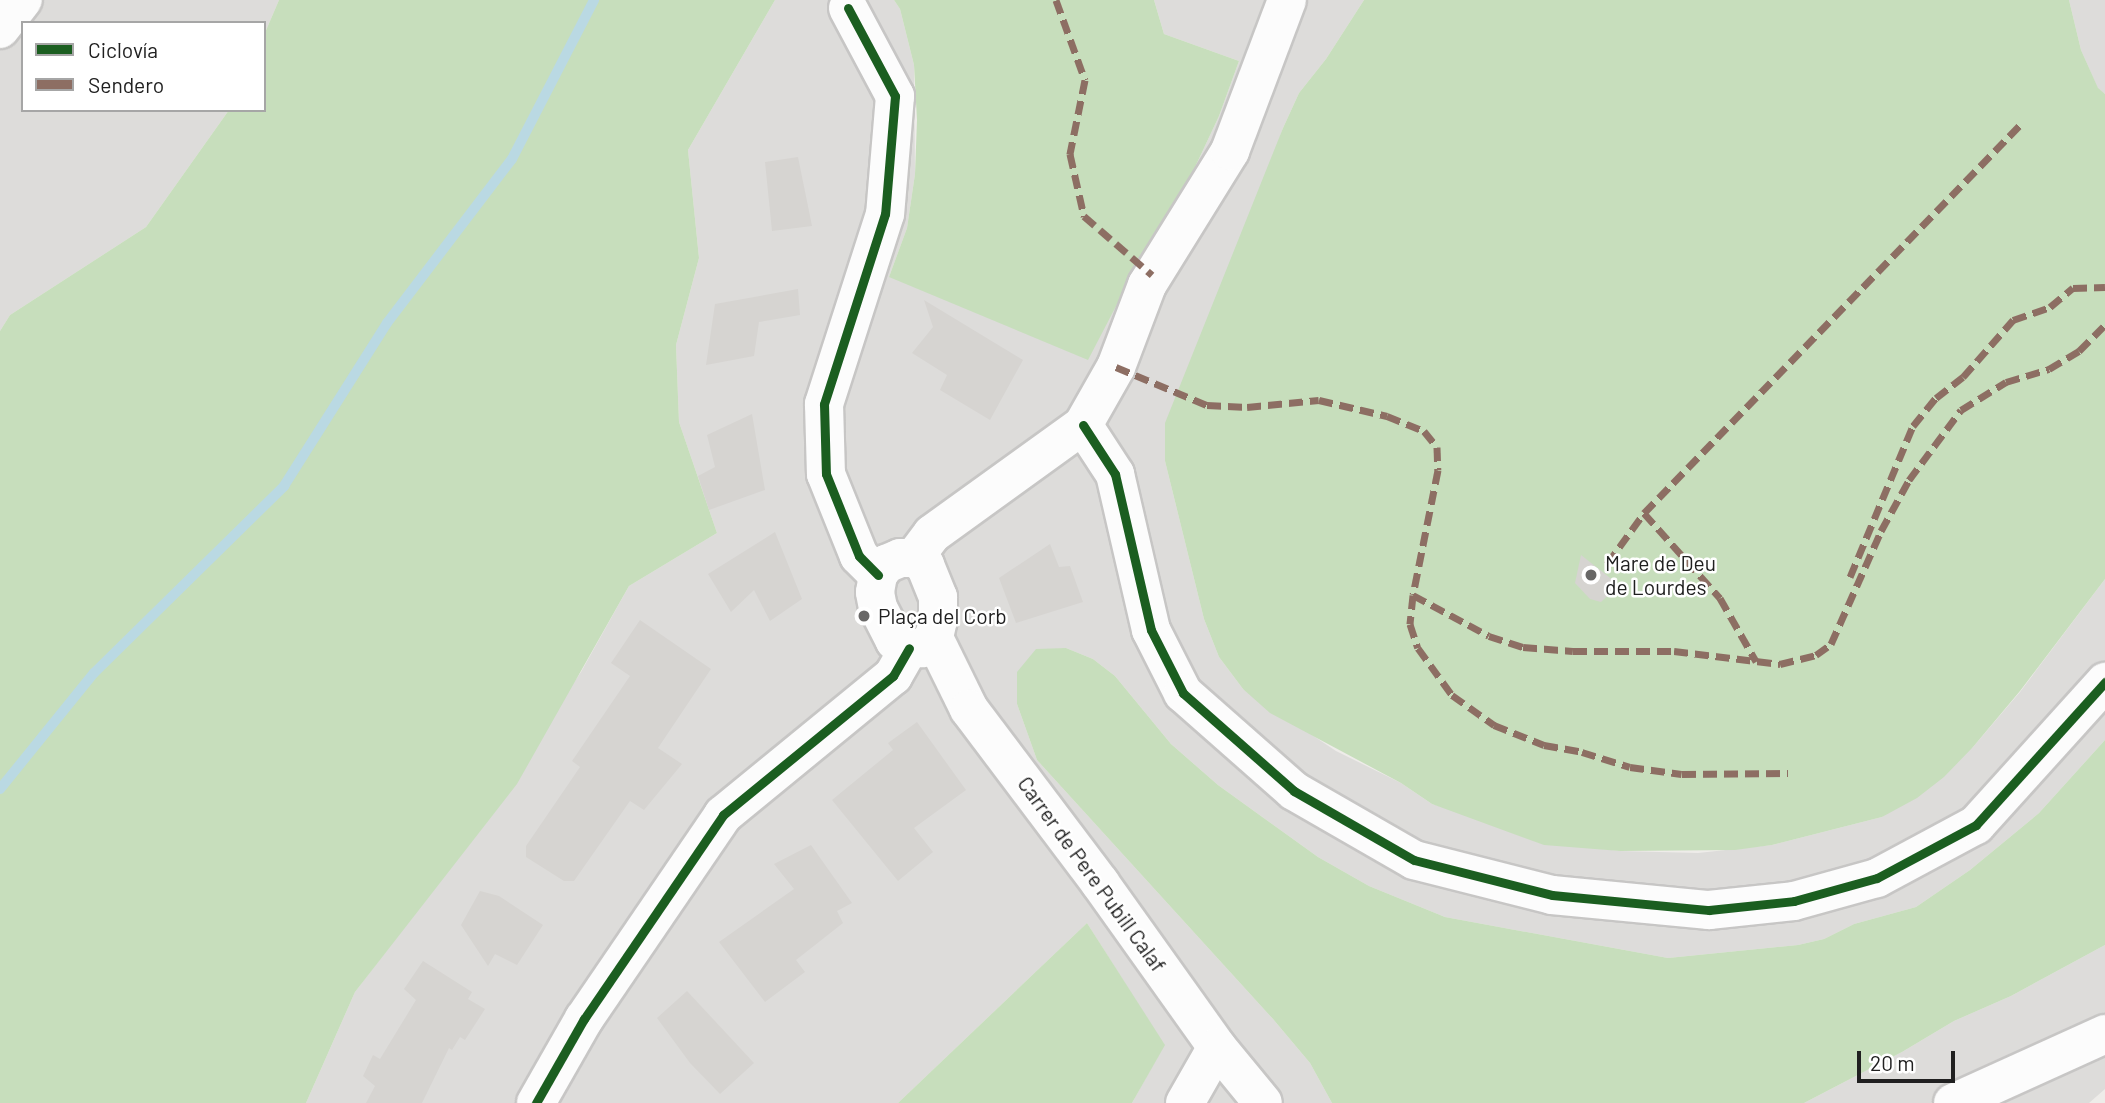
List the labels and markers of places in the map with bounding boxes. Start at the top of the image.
place label: Mare de Deu de Lourdes [1605,550,1716,600]
marker: Mare de Deu de Lourdes [1583,567,1599,583]
place label: Plaça del Corb [878,603,1007,629]
marker: Plaça del Corb [856,608,872,624]

